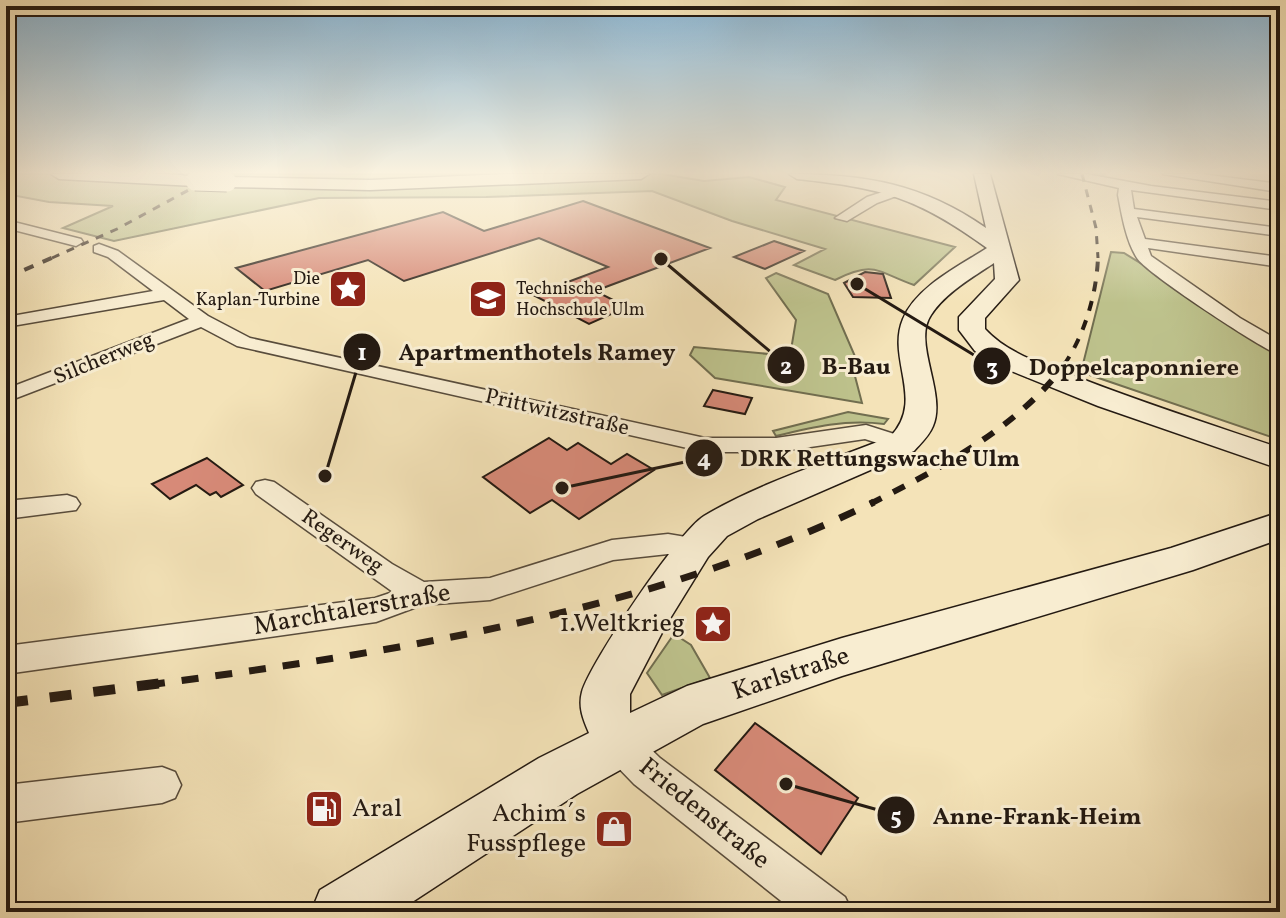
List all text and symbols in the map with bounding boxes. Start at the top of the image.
place label: Die Kaplan-Turbine [196,267,320,313]
place icon: Die Kaplan-Turbine [327,268,369,310]
place label: Technische Hochschule Ulm [516,277,645,323]
school or university icon: Technische Hochschule Ulm [467,278,509,320]
street label: Silcherweg [49,325,159,393]
callout: Apartmenthotels Ramey [342,328,691,376]
text: 1 [357,337,367,371]
text: Apartmenthotels Ramey [399,337,676,371]
callout: B-Bau [766,341,907,389]
callout: Doppelcaponniere [972,342,1255,390]
text: 2 [780,351,792,385]
text: B-Bau [821,351,891,385]
text: 3 [986,352,998,386]
text: Doppelcaponniere [1029,352,1239,386]
street label: Prittwitzstraße [482,381,632,445]
callout: DRK Rettungswache Ulm [684,434,1036,482]
text: 4 [697,443,711,477]
text: DRK Rettungswache Ulm [740,443,1020,477]
street label: Regerweg [294,502,390,582]
street label: Marchtalerstraße [251,575,453,645]
place icon: 1.Weltkrieg [692,603,734,645]
place label: 1.Weltkrieg [559,606,685,642]
street label: Karlstraße [728,638,854,710]
street label: Friedenstraße [631,750,777,878]
fuel station icon: Aral [303,788,345,830]
place label: Aral [352,791,402,827]
callout: Anne-Frank-Heim [876,791,1157,839]
place label: Achim´s Fusspflege [466,796,586,862]
text: 5 [890,801,902,835]
text: Anne-Frank-Heim [933,801,1141,835]
shop icon: Achim´s Fusspflege [593,808,635,850]

